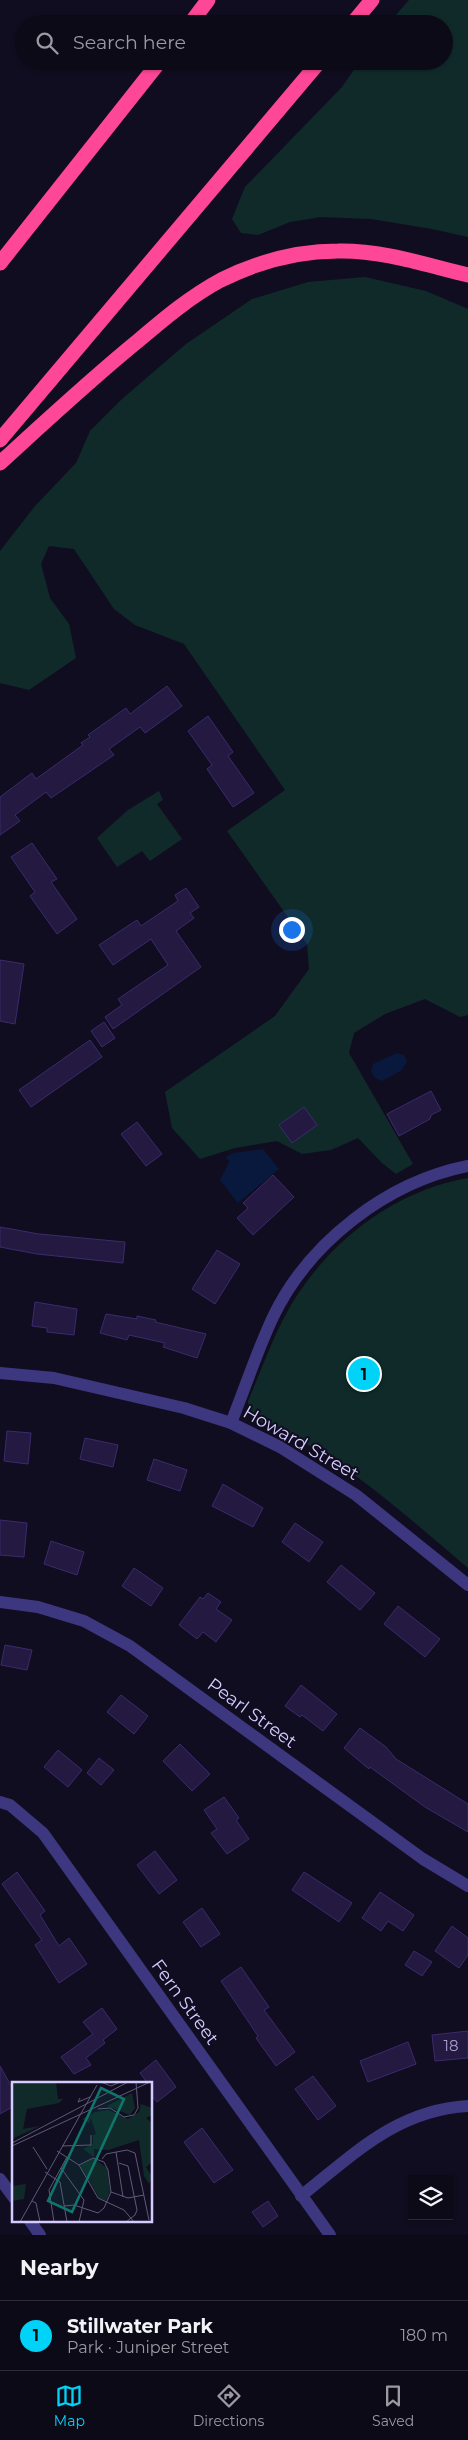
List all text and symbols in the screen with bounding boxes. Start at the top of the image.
search box [15,15,453,70]
icon: search [33,29,61,57]
text: Search here [73,31,186,54]
your location [279,917,305,943]
pin: 1 [348,1355,380,1393]
street label: Howard Street [239,1401,363,1485]
street label: Pearl Street [203,1673,301,1753]
street label: Fern Street [147,1955,223,2049]
house number: 18 [444,2036,459,2055]
inset map [12,2082,152,2222]
map controls [408,2175,453,2220]
button: layers [408,2175,453,2220]
text: Nearby [20,2255,99,2280]
text: Stillwater Park [67,2315,213,2338]
text: 1 [33,2326,39,2345]
text: 180 m [400,2326,448,2345]
text: Park · Juniper Street [67,2338,229,2357]
tab: Map [54,2382,85,2430]
tab: Directions [193,2382,264,2430]
tab: Saved [372,2382,414,2430]

